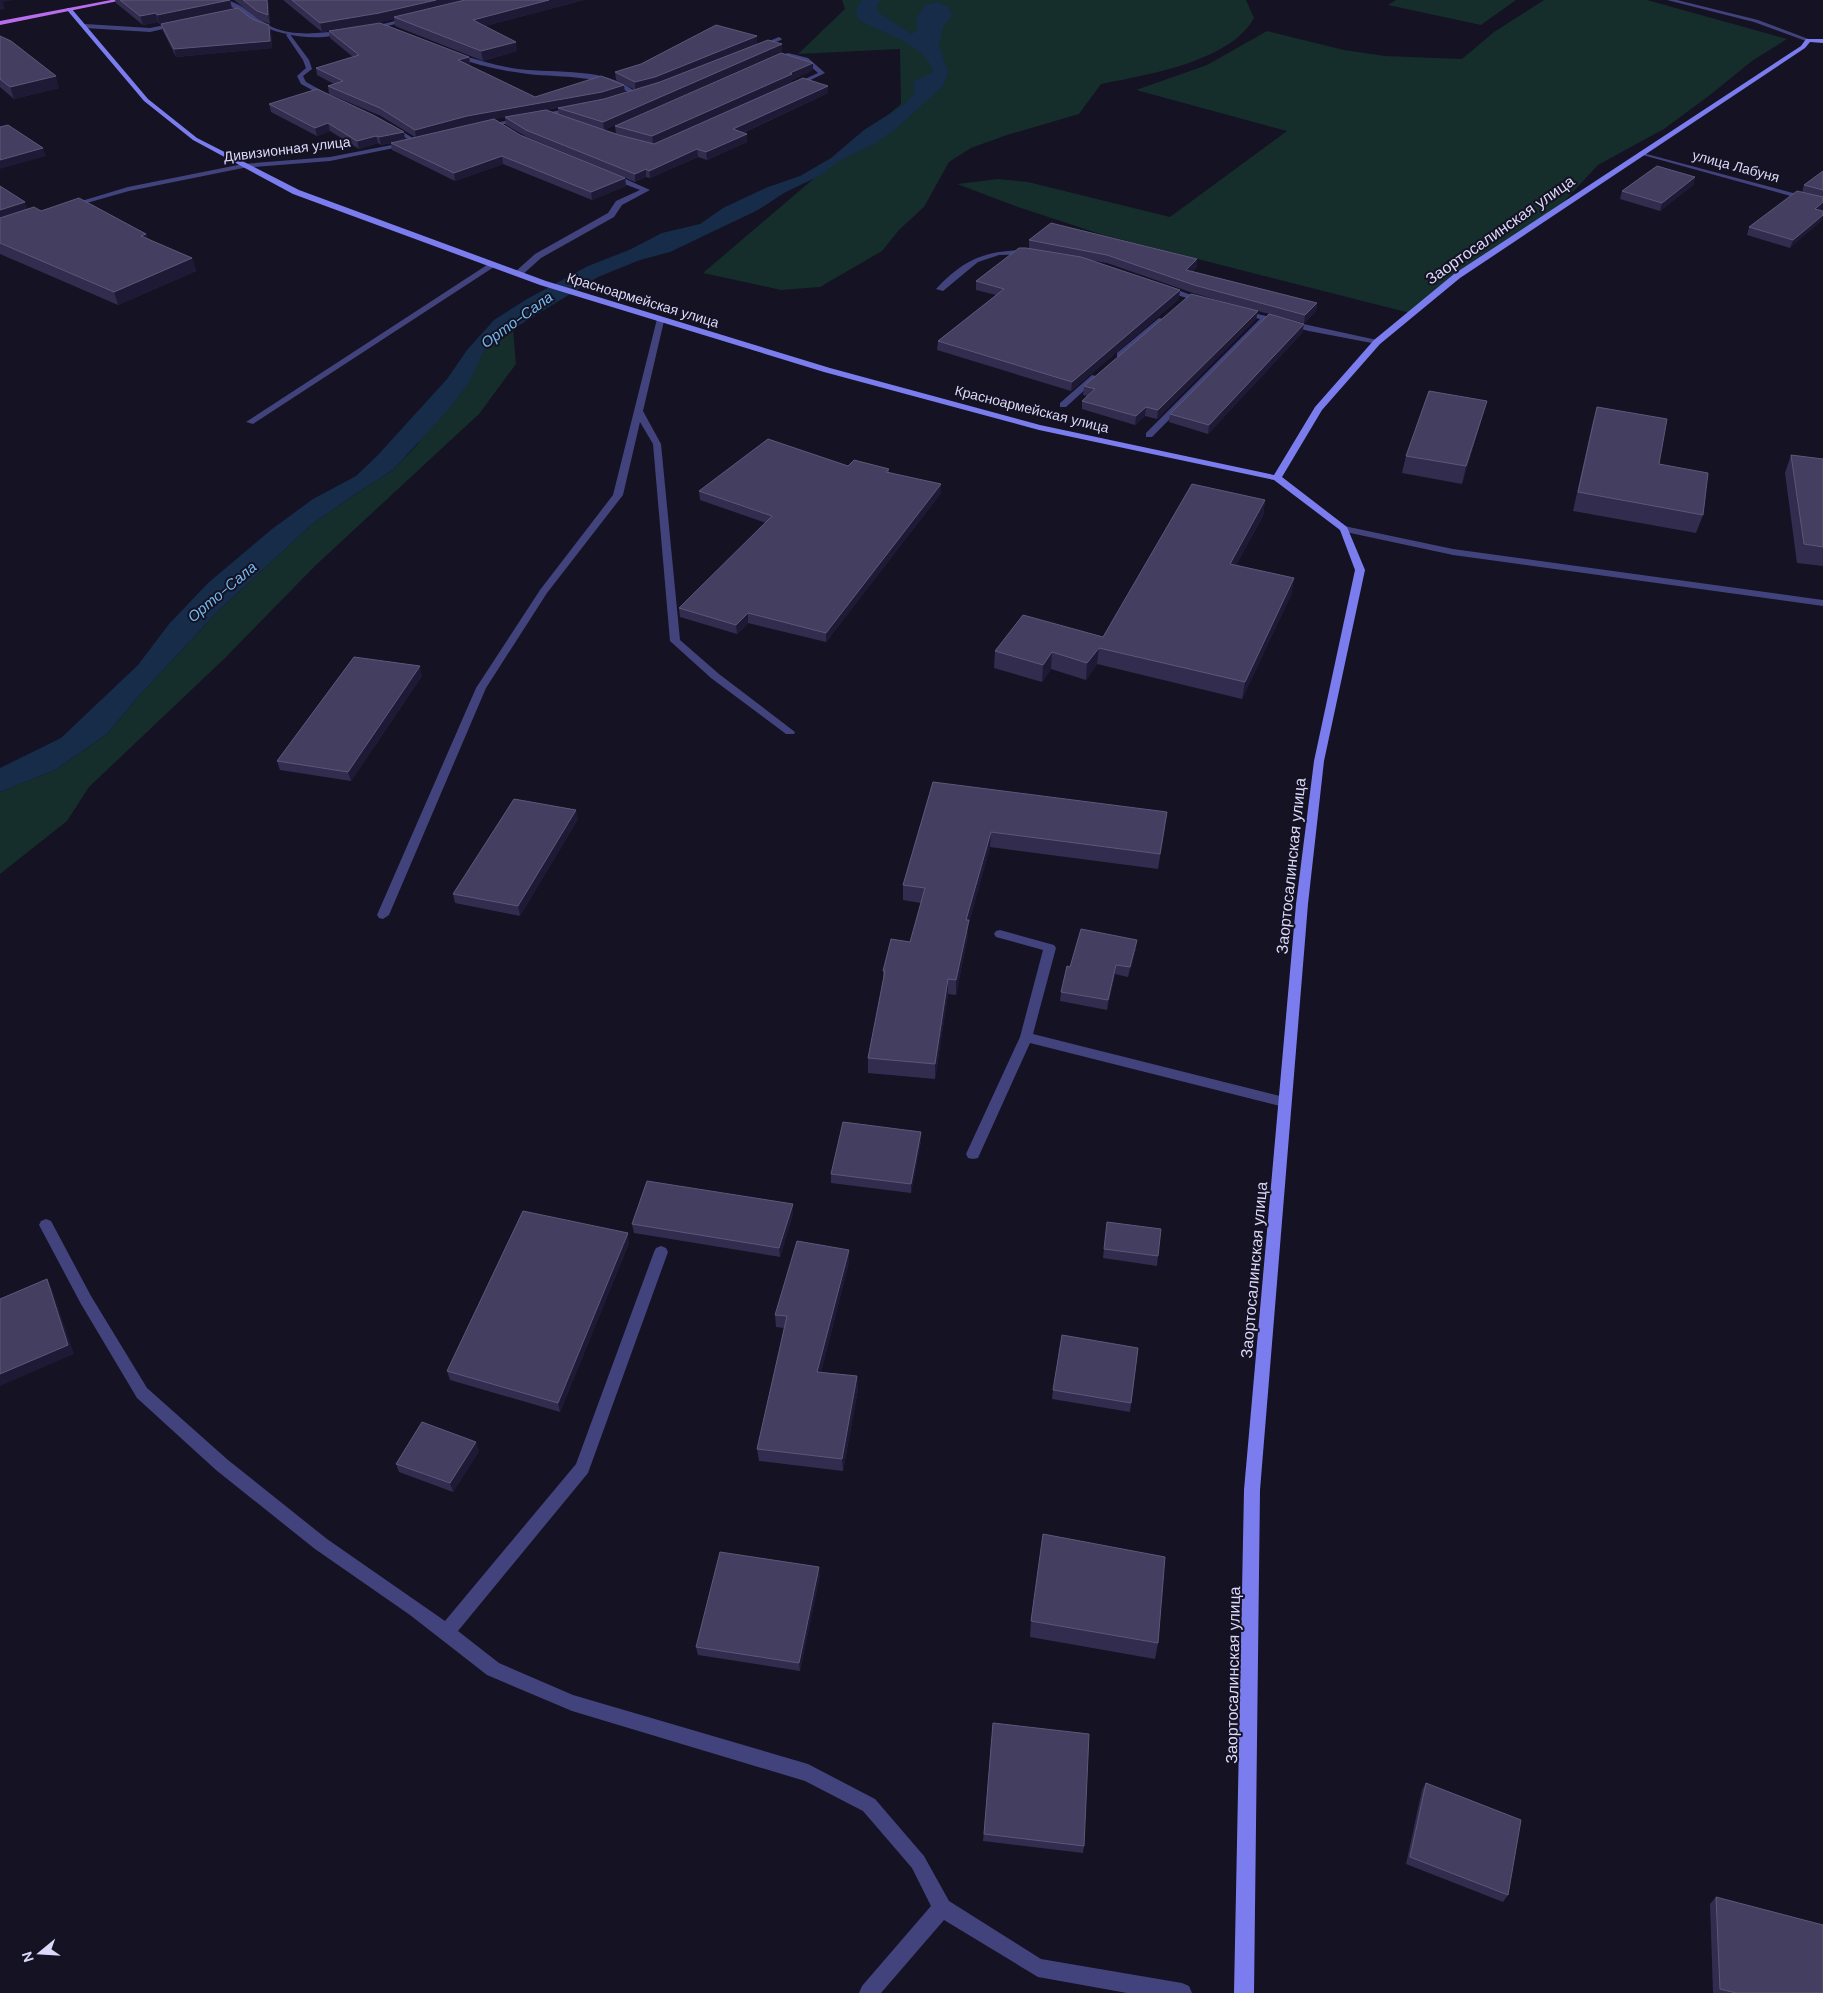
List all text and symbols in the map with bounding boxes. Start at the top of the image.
street label: Дивизионная улица [223,132,352,166]
street label: улица Лабуня [1691,146,1781,186]
street label: Заортосалинская улица [1421,171,1579,289]
street label: Красноармейская улица [565,268,721,332]
water label: Орто-Сала [477,287,557,353]
street label: Красноармейская улица [953,381,1111,437]
water label: Орто-Сала [183,557,261,627]
street label: Заортосалинская улица [1271,777,1311,955]
street label: Заортосалинская улица [1236,1181,1272,1359]
street label: Заортосалинская улица [1221,1586,1245,1764]
north arrow [15,1928,65,1978]
text: N [17,1949,38,1965]

